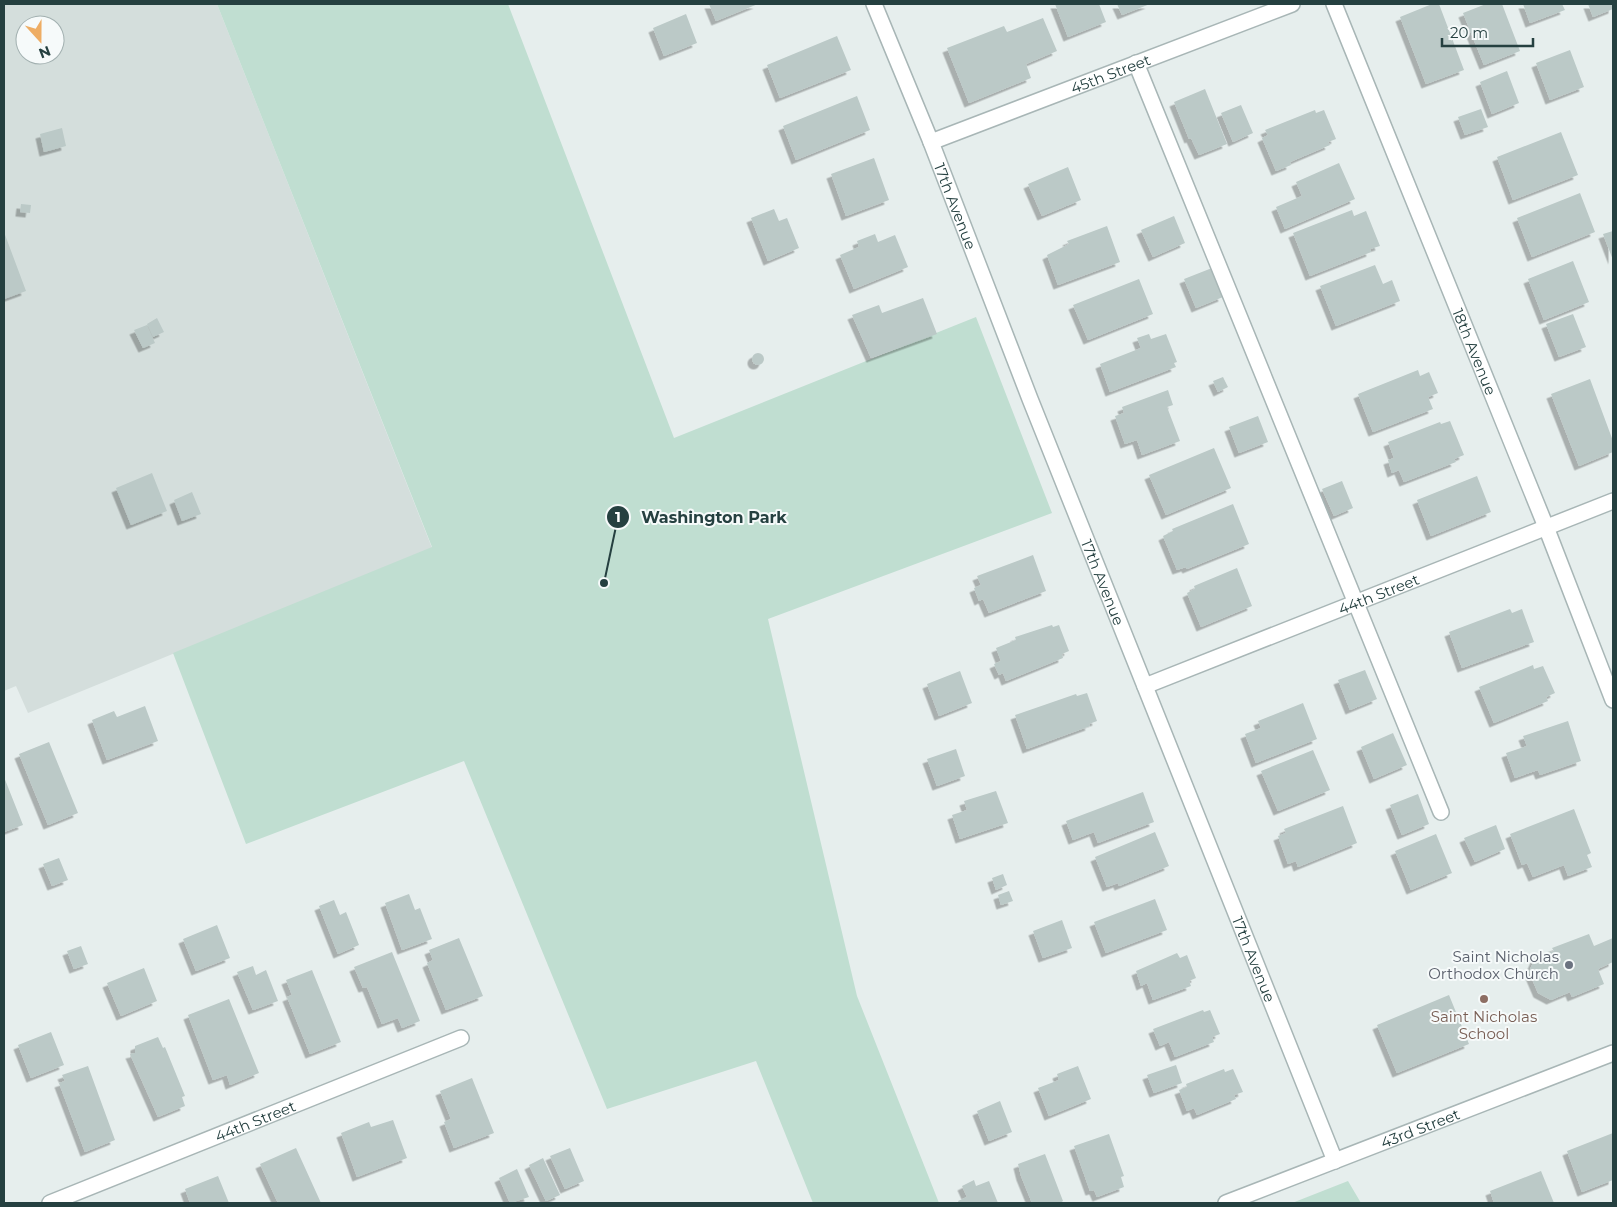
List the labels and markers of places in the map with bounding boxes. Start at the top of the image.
callout: Washington Park [606,501,797,532]
place label: Saint Nicholas Orthodox Church [1428,947,1559,983]
marker: Saint Nicholas Orthodox Church [1563,959,1575,971]
marker: Saint Nicholas School [1478,993,1490,1005]
place label: Saint Nicholas School [1431,1007,1537,1043]

